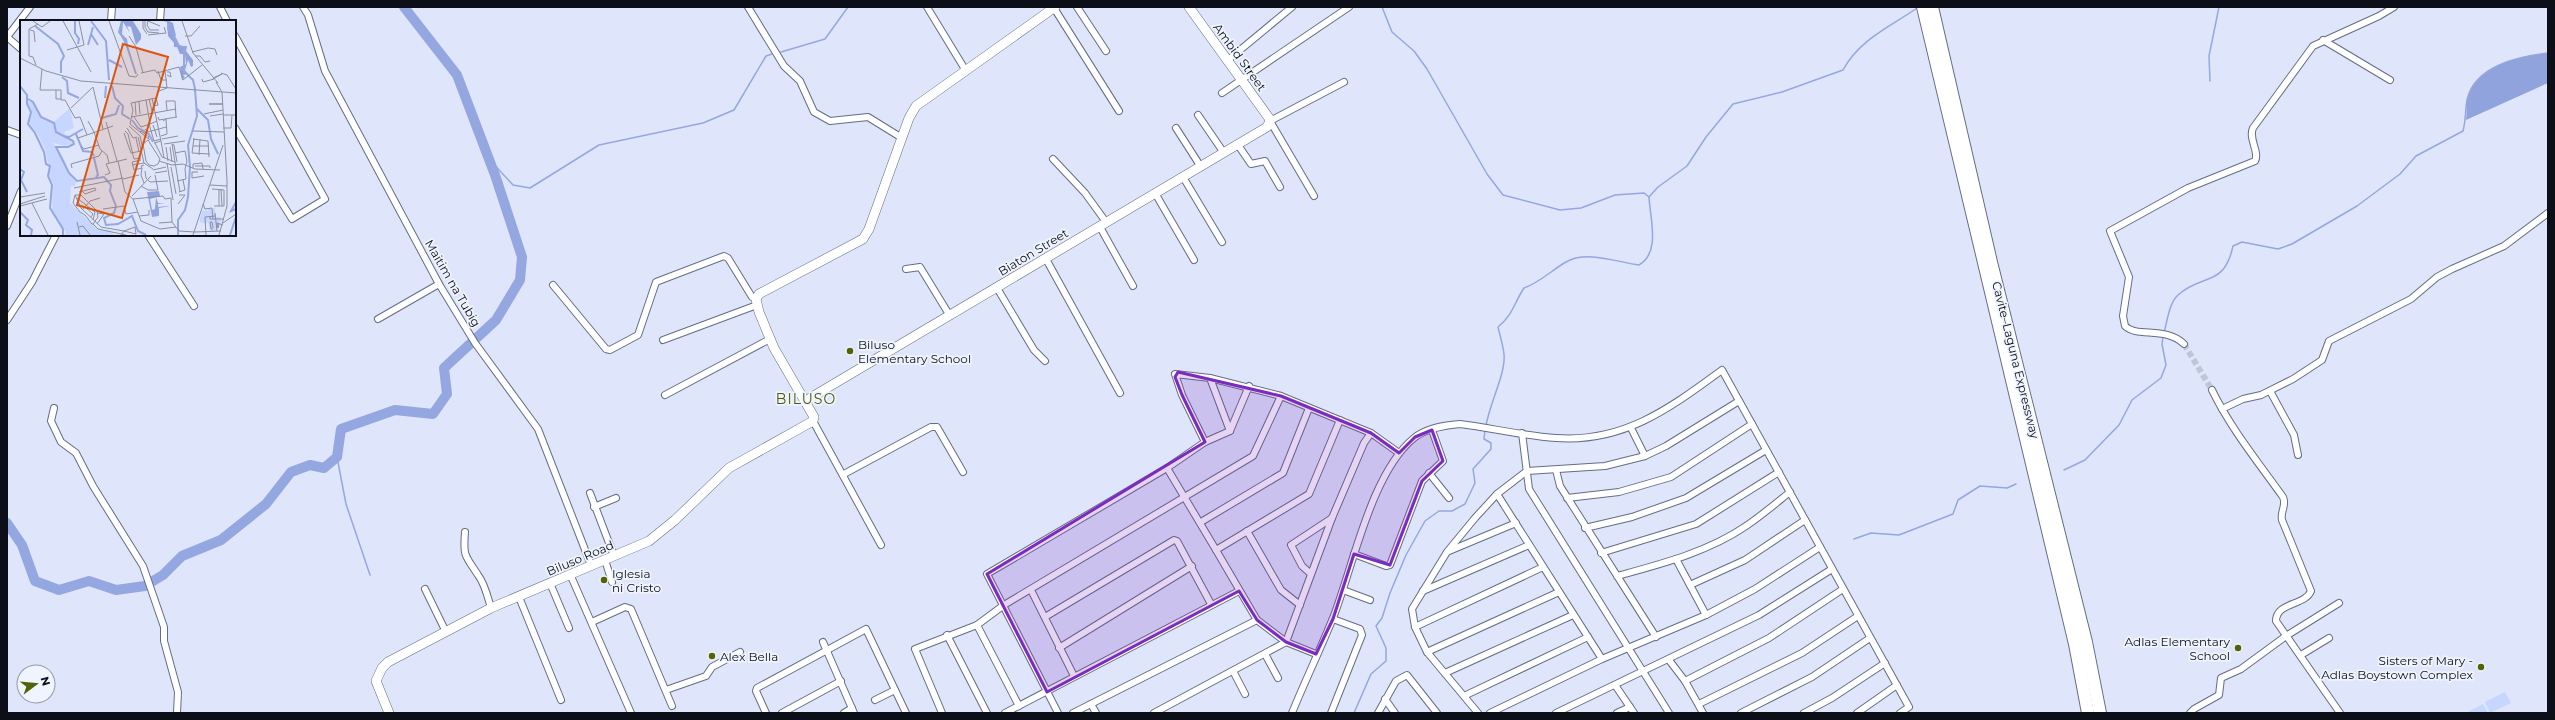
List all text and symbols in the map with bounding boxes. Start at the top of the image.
inset map [20,20,236,236]
street label: Ambid Street [1210,20,1270,94]
street label: Biaton Street [995,225,1071,279]
street label: Maitim na Tubig [422,237,484,329]
street label: Cavite–Laguna Expressway [1989,280,2043,441]
place label: Biluso Elementary School [858,337,971,366]
marker: Biluso Elementary School [845,346,855,356]
district label: BILUSO [776,390,836,408]
street label: Biluso Road [544,537,616,579]
place label: Iglesia ni Cristo [612,566,661,595]
marker: Iglesia ni Cristo [599,575,609,585]
place label: Adlas Elementary School [2124,634,2230,663]
marker: Adlas Elementary School [2233,643,2243,653]
place label: Alex Bella [720,649,778,664]
marker: Alex Bella [707,651,717,661]
place label: Sisters of Mary - Adlas Boystown Complex [2321,653,2474,682]
marker: Sisters of Mary - Adlas Boystown Complex [2476,662,2486,672]
north arrow [16,664,56,704]
text: N [38,675,54,687]

